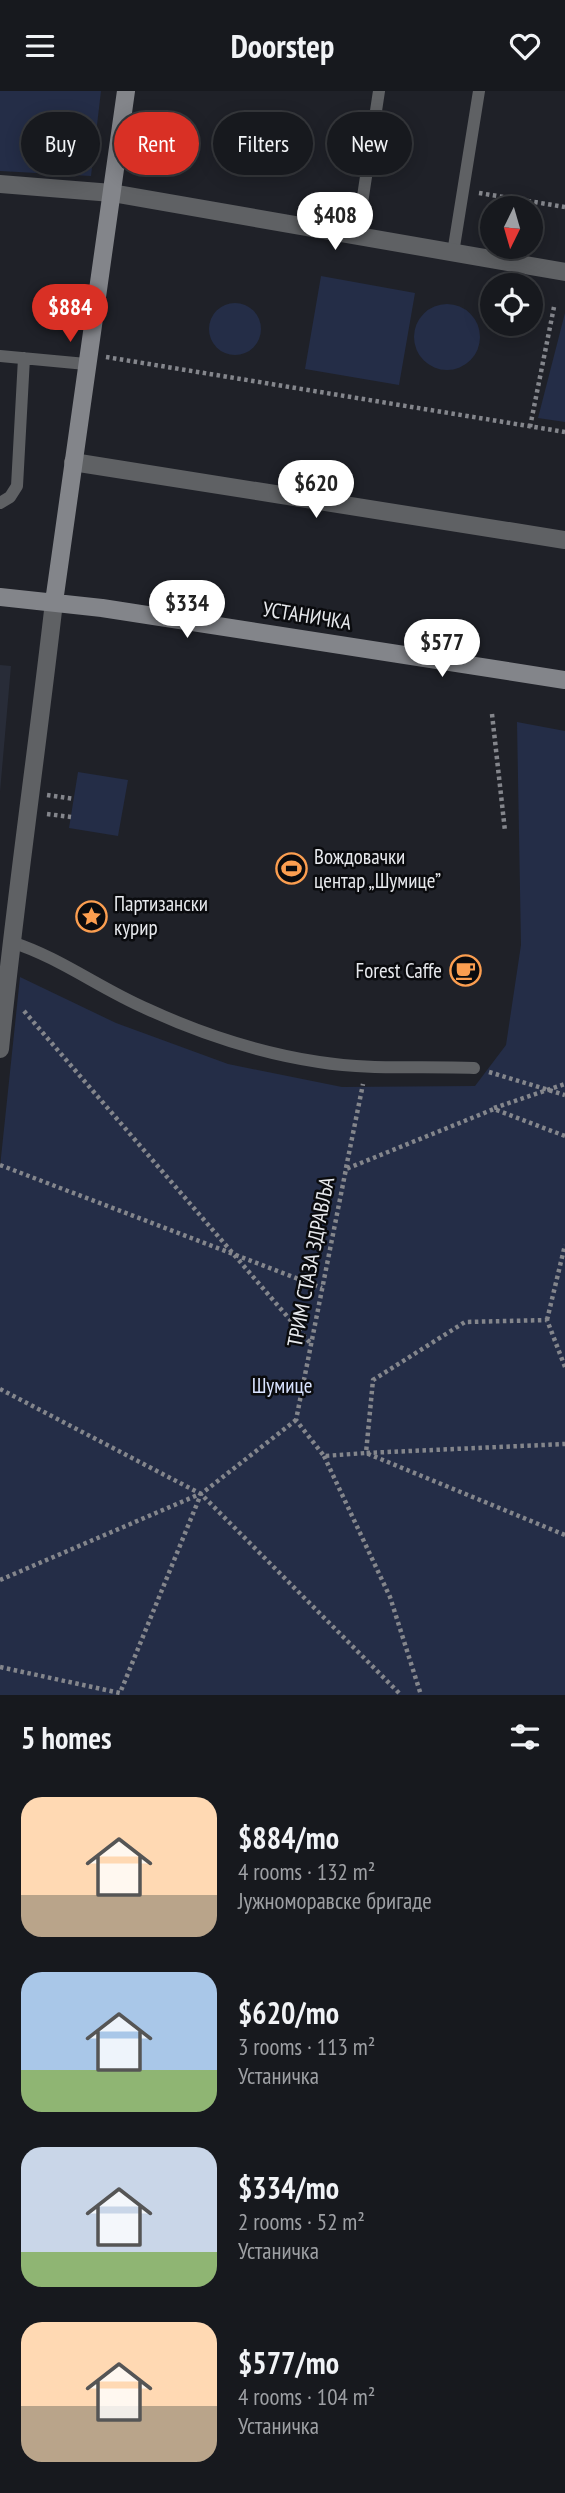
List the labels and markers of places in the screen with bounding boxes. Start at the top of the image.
pin: $408 [294,193,376,252]
pin: $884 [29,285,111,344]
pin: $620 [275,461,357,520]
pin: $334 [146,581,228,640]
pin: $577 [401,619,483,679]
place label: Вождовачки центар „Шумице” [314,843,441,894]
sports icon: Вождовачки центар „Шумице” [274,852,308,886]
place label: Партизански курир [114,890,208,941]
place icon: Партизански курир [74,899,108,933]
cafe icon: Forest Caffe [448,954,482,988]
place label: Forest Caffe [355,957,442,984]

